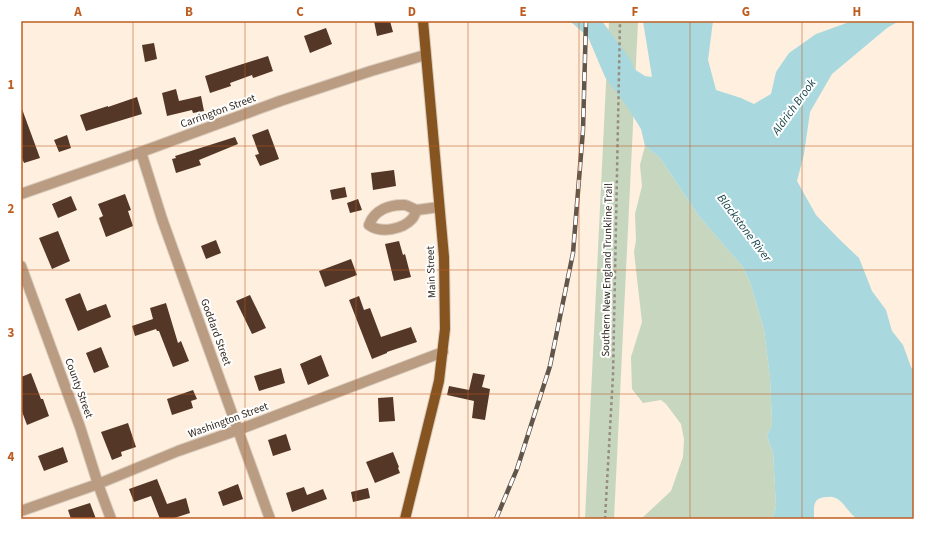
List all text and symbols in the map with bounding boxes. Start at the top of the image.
text: A [73,3,82,21]
text: B [185,3,193,21]
text: C [296,3,304,21]
text: D [408,3,416,21]
text: E [519,3,527,21]
text: F [632,3,639,21]
text: G [742,3,750,21]
text: H [853,3,861,21]
water label: Aldrich Brook [767,75,820,139]
text: 1 [8,76,15,94]
street label: Carrington Street [178,90,258,132]
street label: Southern New England Trunkline Trail [598,183,616,357]
water label: Blackstone River [713,191,776,266]
text: 2 [8,200,15,218]
street label: Main Street [423,245,439,298]
street label: Goddard Street [197,297,235,368]
text: 3 [8,324,15,342]
street label: County Street [61,356,97,420]
street label: Washington Street [186,398,270,441]
text: 4 [8,448,15,466]

